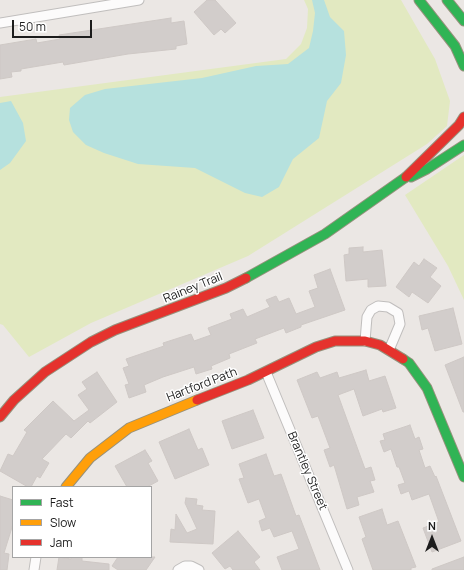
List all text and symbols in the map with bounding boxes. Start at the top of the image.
scale bar [14,12,94,38]
text: 50 m [19,18,46,35]
street label: Rainey Trail [161,270,225,306]
street label: Hartford Path [165,365,239,405]
street label: Brantley Street [284,430,330,512]
legend [12,486,152,558]
text: Fast [50,494,74,511]
text: Slow [50,514,76,531]
north arrow [412,518,452,558]
text: N [428,518,436,533]
text: Jam [50,534,72,551]

